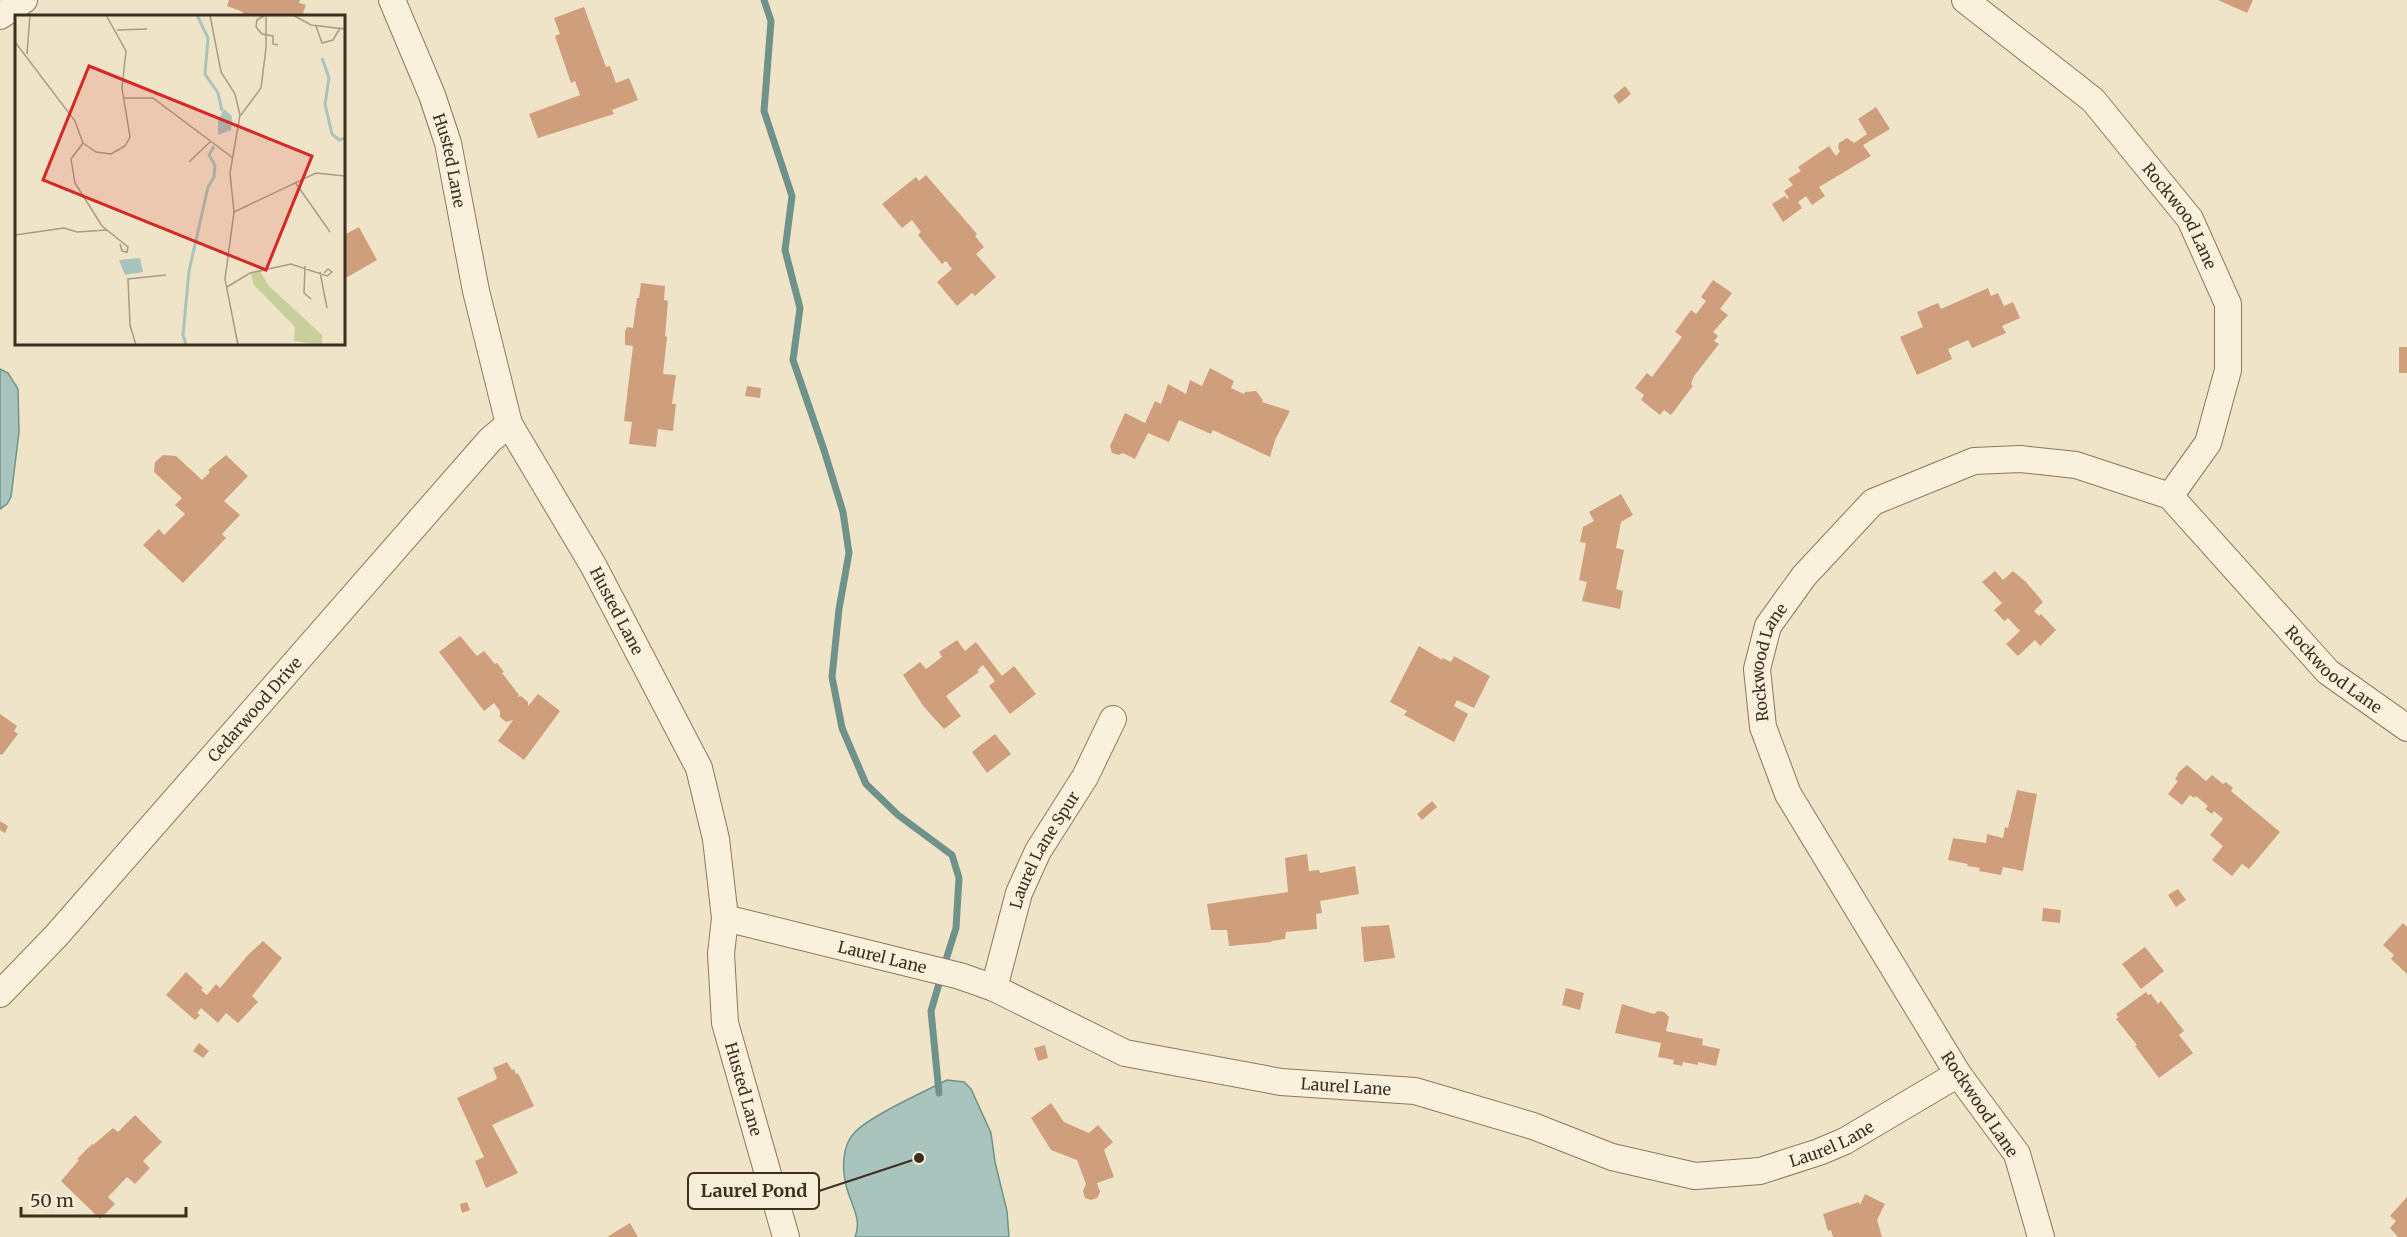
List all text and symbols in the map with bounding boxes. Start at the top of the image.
inset map [15,15,345,345]
street label: Husted Lane [429,111,470,209]
street label: Rockwood Lane [2138,159,2221,272]
street label: Husted Lane [586,563,648,658]
street label: Rockwood Lane [1747,599,1791,723]
street label: Rockwood Lane [2281,621,2386,717]
street label: Cedarwood Drive [203,653,306,766]
street label: Laurel Lane Spur [1005,787,1083,911]
street label: Laurel Lane [836,936,929,977]
street label: Husted Lane [721,1040,767,1138]
street label: Rockwood Lane [1937,1047,2023,1161]
street label: Laurel Lane [1300,1073,1392,1099]
street label: Laurel Lane [1787,1116,1877,1171]
callout: Laurel Pond [688,1173,819,1209]
text: Laurel Pond [701,1179,807,1202]
scale bar [21,1180,186,1218]
text: 50 m [30,1189,74,1212]

